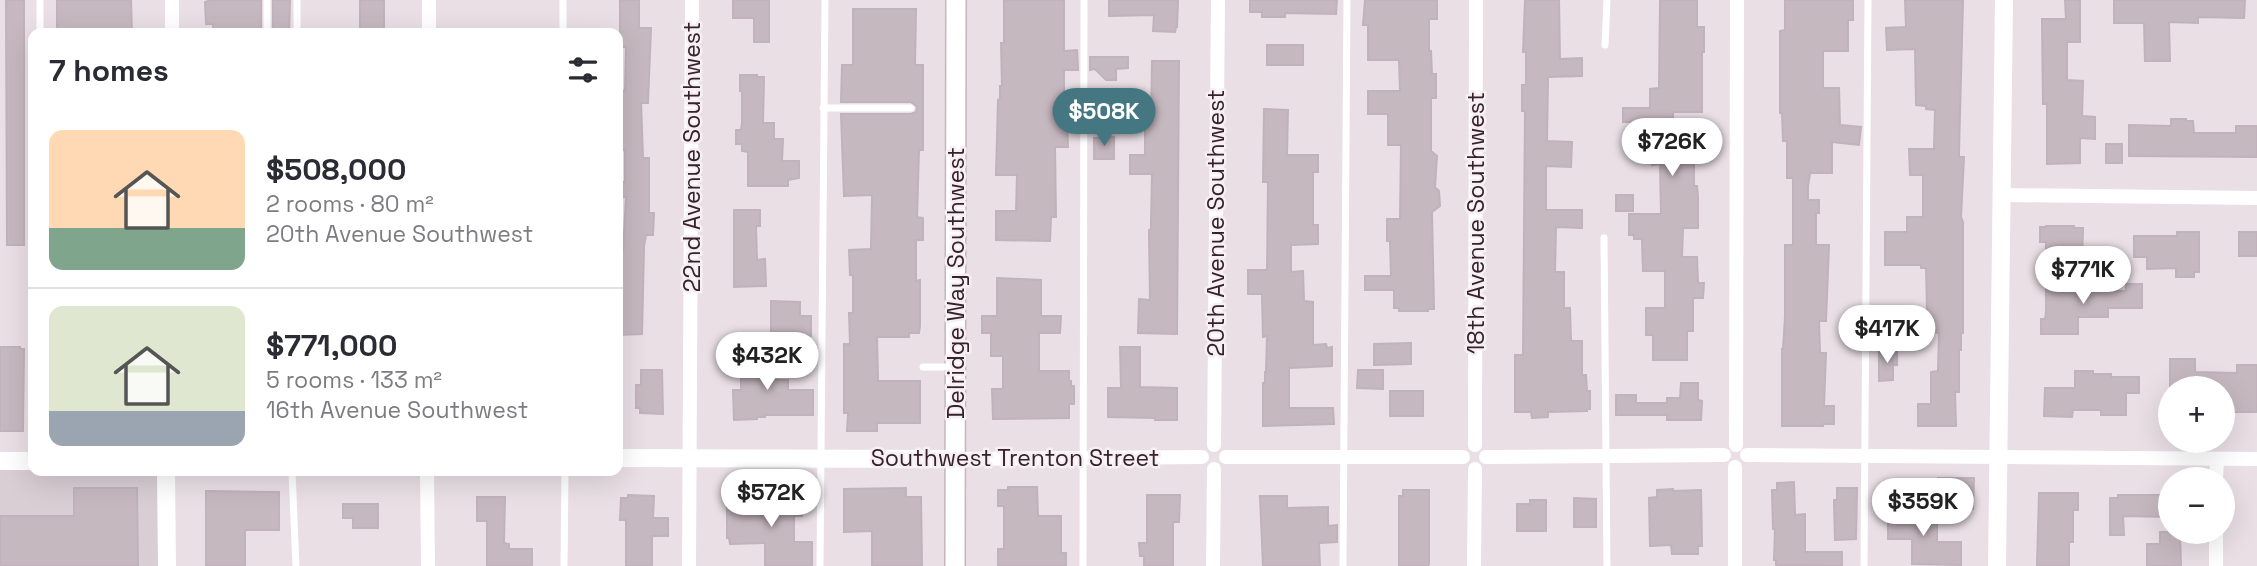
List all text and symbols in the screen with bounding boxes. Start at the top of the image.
street label: 22nd Avenue Southwest [677,22,707,292]
text: 7 homes [49,51,169,90]
icon: filters [564,51,602,89]
pin: $508K [1055,88,1153,148]
street label: 20th Avenue Southwest [1201,89,1231,357]
street label: 18th Avenue Southwest [1461,92,1491,354]
text: $508K [1069,96,1139,126]
pin: $726K [1623,118,1721,178]
text: $726K [1638,126,1706,156]
street label: Delridge Way Southwest [941,147,971,419]
text: $508,000 [266,150,406,189]
icon: home [105,158,189,242]
text: 2 rooms · 80 m² [266,189,434,219]
text: 20th Avenue Southwest [266,219,533,249]
pin: $771K [2034,246,2132,306]
text: $771K [2051,254,2115,284]
pin: $417K [1838,306,1936,365]
text: $417K [1854,313,1920,343]
text: $771,000 [266,326,397,365]
pin: $432K [718,332,816,392]
icon: home [105,334,189,418]
text: $432K [732,340,802,370]
text: 5 rooms · 133 m² [266,365,442,395]
map controls [2158,376,2235,544]
button: + [2158,376,2235,453]
text: 16th Avenue Southwest [266,395,528,425]
street label: Southwest Trenton Street [871,443,1159,473]
button: − [2158,467,2235,544]
pin: $572K [722,470,820,529]
text: $572K [737,477,805,507]
pin: $359K [1874,478,1972,538]
text: $359K [1888,486,1958,516]

